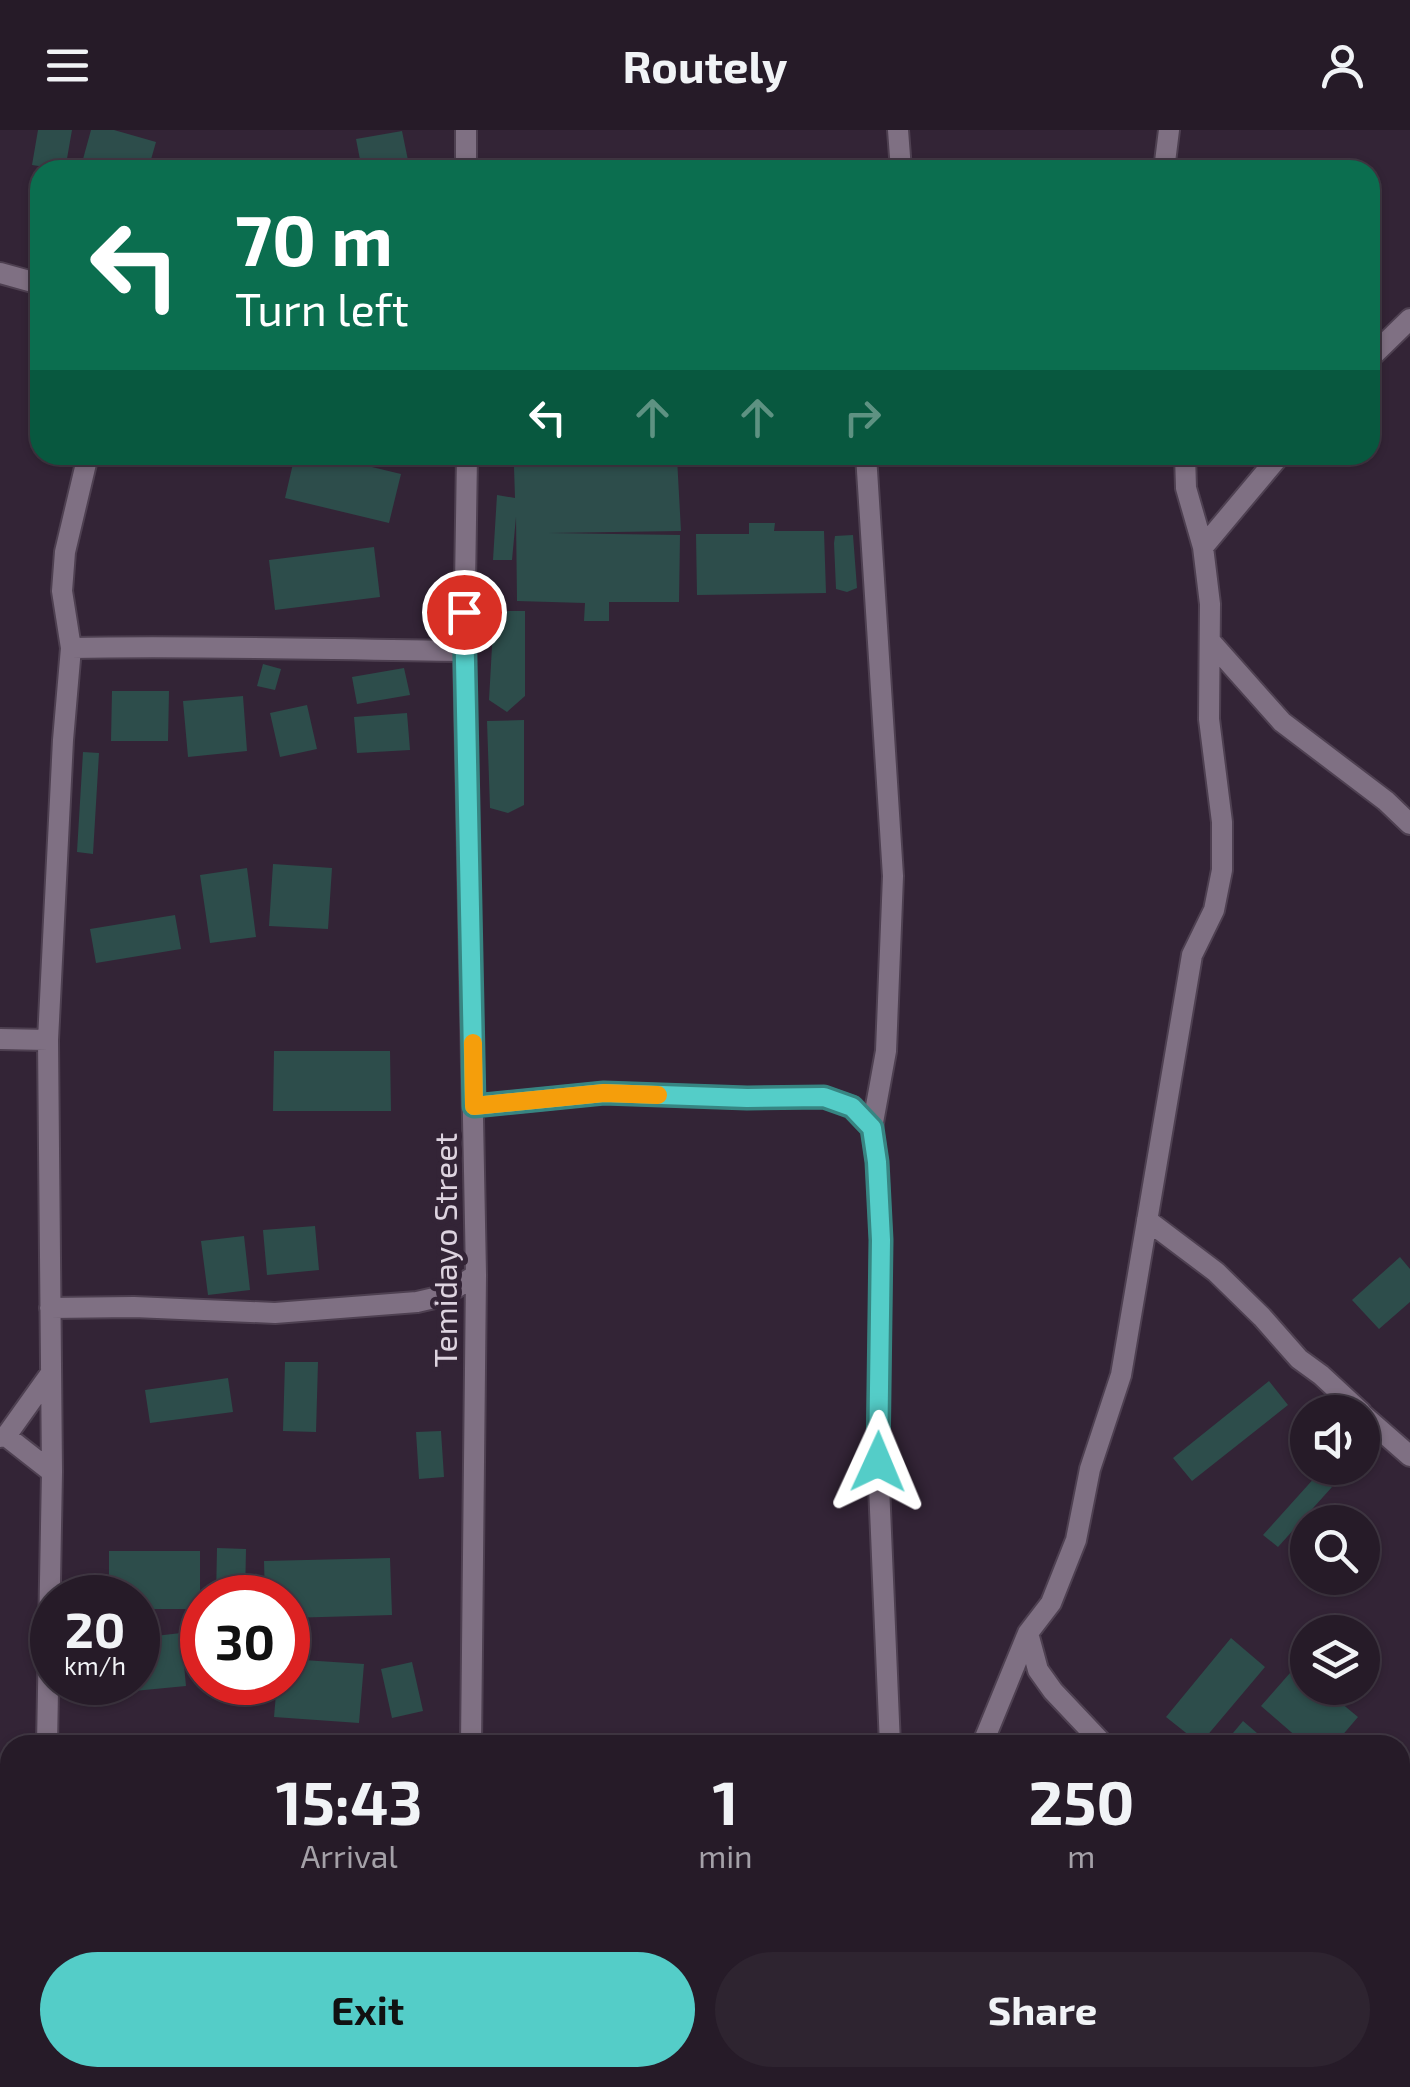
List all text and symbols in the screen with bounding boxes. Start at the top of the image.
icon: menu [40,38,95,93]
text: Routely [622,38,788,92]
icon: person [1315,38,1370,93]
text: 70 m [235,196,393,280]
icon: left [70,200,200,330]
text: Turn left [235,281,409,335]
icon: left [520,390,575,445]
icon: ahead [625,390,680,445]
icon: ahead [730,390,785,445]
icon: right [835,390,890,445]
pin [422,570,507,655]
icon: arrive [437,585,492,640]
street label: Temidayo Street [425,1132,463,1368]
map controls [1290,1395,1380,1705]
button: sound [1290,1395,1380,1485]
position arrow [826,1410,930,1514]
button: search [1290,1505,1380,1595]
speed limit sign: 30 [180,1575,310,1705]
text: 20 [65,1598,125,1658]
button: layers [1290,1615,1380,1705]
text: km/h [64,1650,126,1680]
text: 15:43 [276,1765,422,1837]
text: 1 [712,1765,738,1837]
text: 250 [1028,1765,1134,1837]
text: Arrival [300,1836,398,1874]
text: min [698,1836,753,1874]
text: m [1067,1836,1095,1874]
button: Exit [40,1952,695,2067]
button: Share [715,1952,1370,2067]

